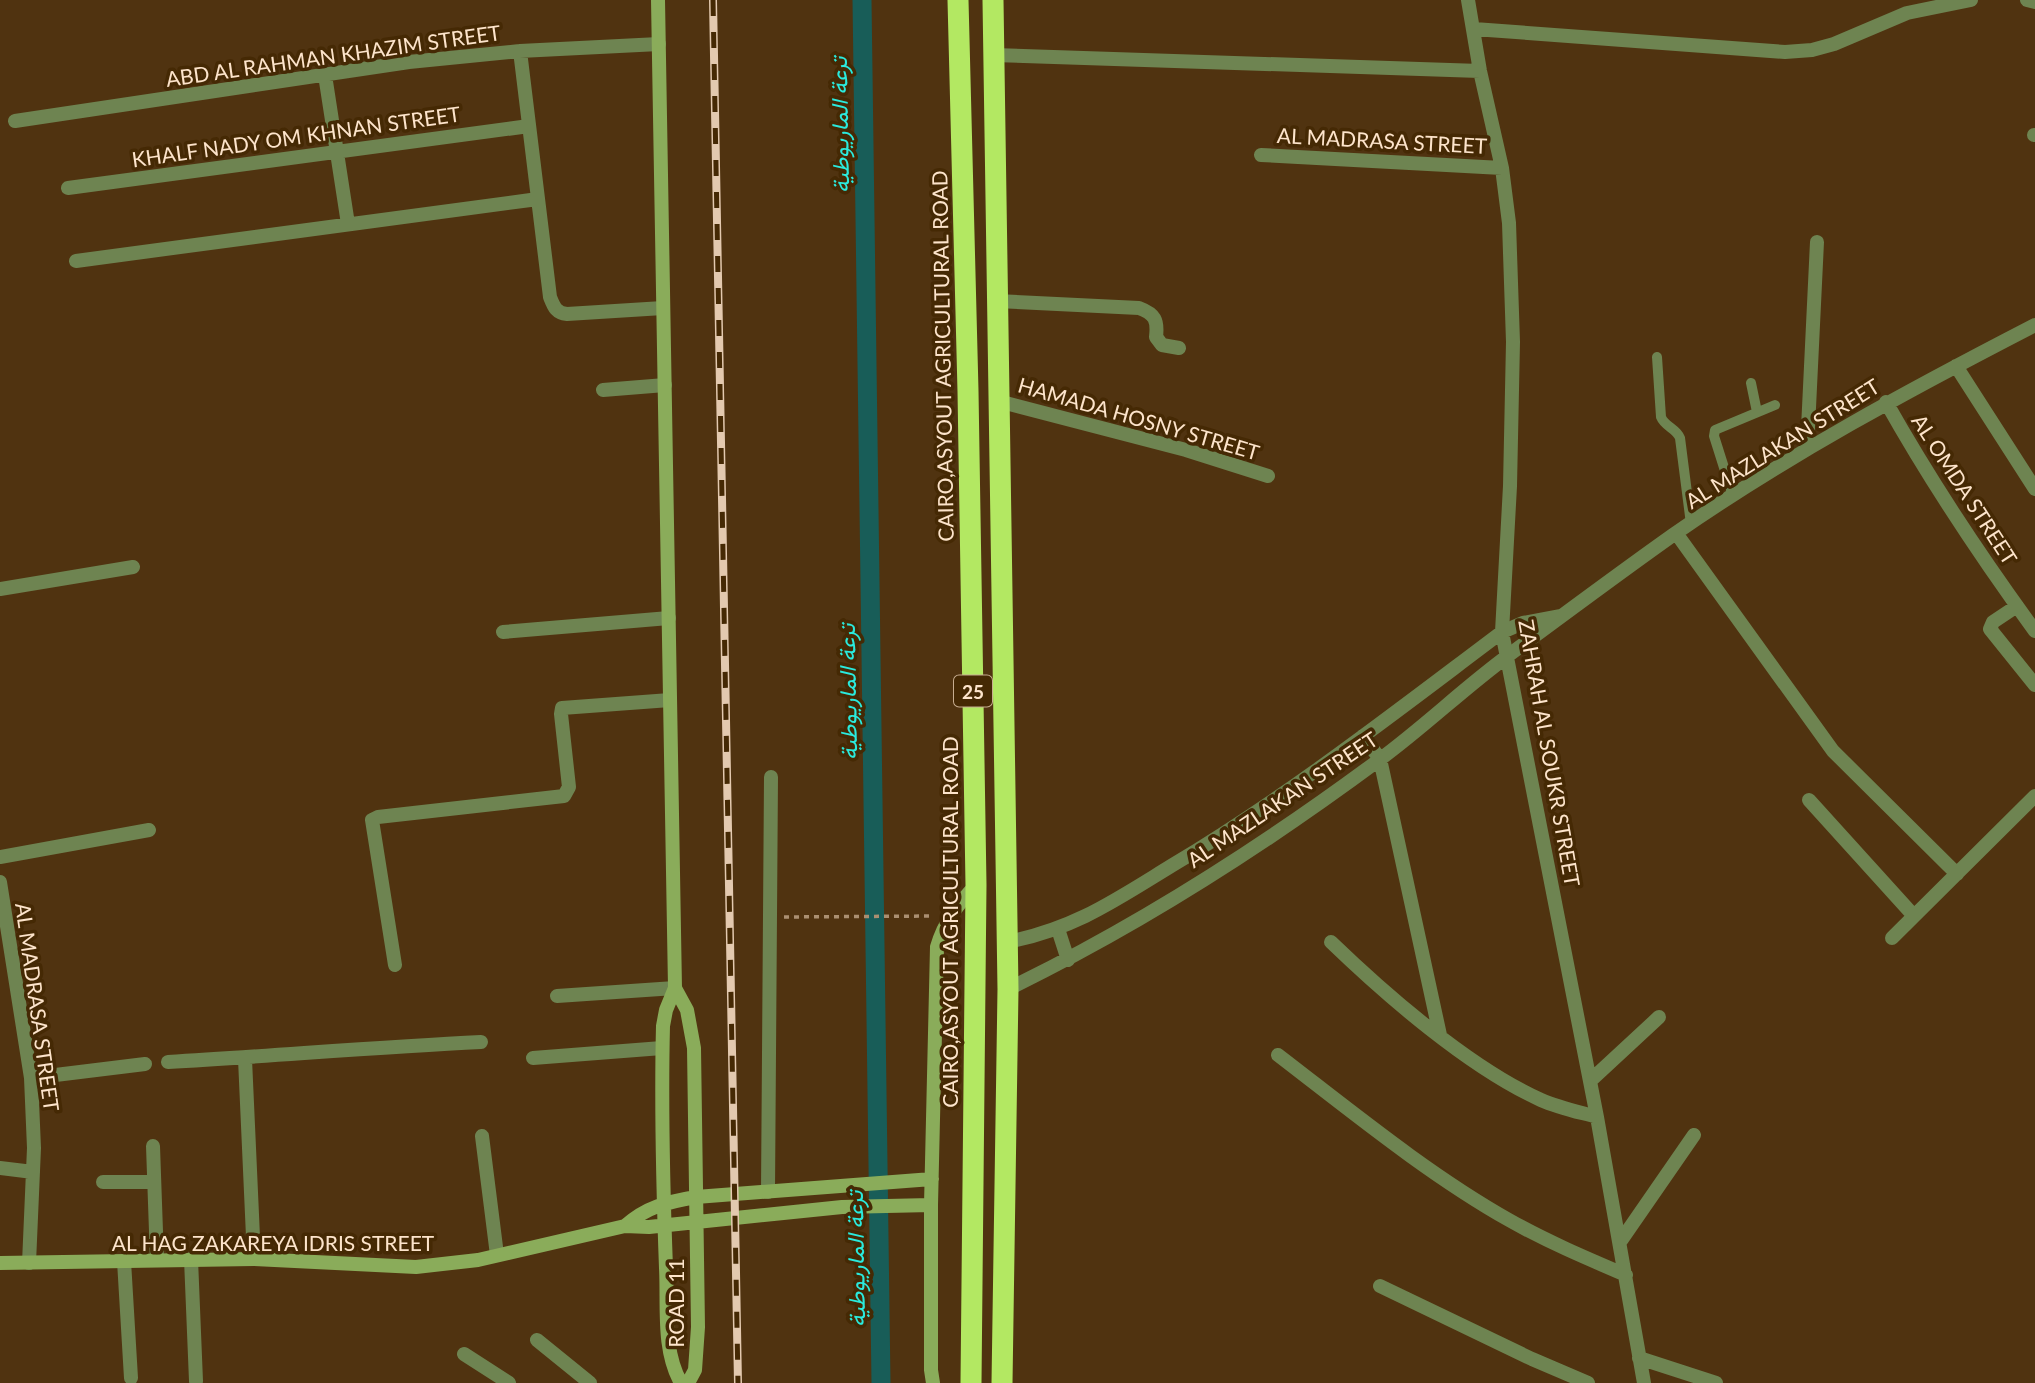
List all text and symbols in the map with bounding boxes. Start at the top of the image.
street label: ABD AL RAHMAN KHAZIM STREET [164,19,503,91]
water label: ترعة الماريوطية [824,54,856,193]
street label: KHALF NADY OM KHNAN STREET [130,100,463,171]
street label: AL MADRASA STREET [1276,122,1488,158]
street label: CAIRO,ASYOUT AGRICULTURAL ROAD [926,170,958,542]
street label: HAMADA HOSNY STREET [1015,372,1263,465]
street label: AL MAZLAKAN STREET [1680,373,1884,513]
street label: AL OMDA STREET [1907,409,2023,569]
street label: ZAHRAH AL SOUKR STREET [1514,618,1586,889]
water label: ترعة الماريوطية [832,621,864,760]
road number: 25 [954,676,992,706]
street label: AL MAZLAKAN STREET [1182,726,1382,872]
street label: CAIRO,ASYOUT AGRICULTURAL ROAD [937,736,962,1108]
street label: AL MADRASA STREET [11,901,65,1114]
water label: ترعة الماريوطية [840,1188,872,1327]
street label: AL HAG ZAKAREYA IDRIS STREET [112,1230,435,1255]
street label: ROAD 11 [663,1258,688,1348]

